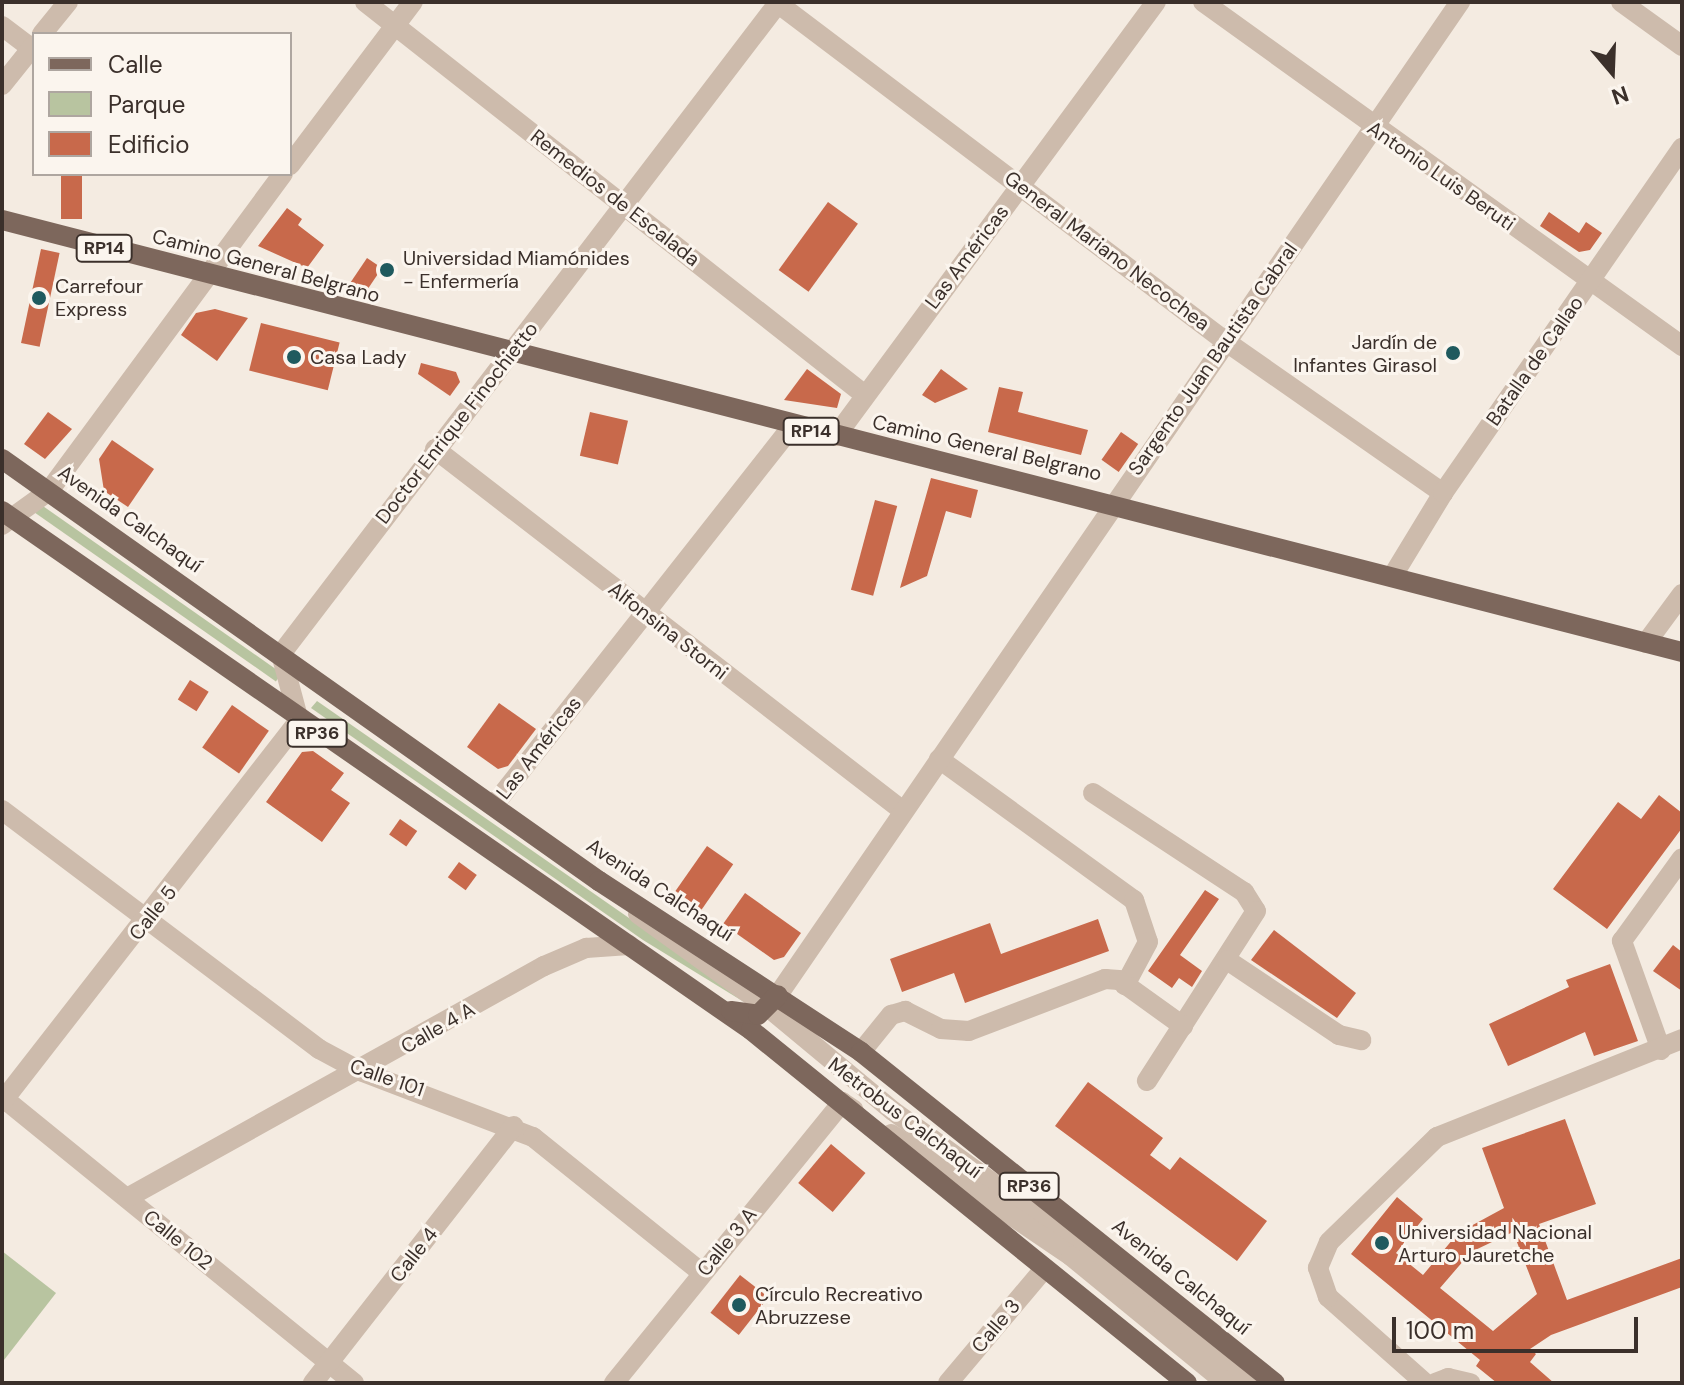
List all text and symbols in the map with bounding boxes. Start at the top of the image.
legend [32,32,292,176]
north arrow [1572,32,1652,112]
text: Calle [108,49,163,80]
text: N [1608,79,1632,111]
text: Parque [108,89,185,120]
street label: Antonio Luis Beruti [1363,116,1519,236]
street label: Remedios de Escalada [526,125,704,271]
text: Edificio [108,129,190,160]
street label: General Mariano Necochea [1000,166,1214,336]
street label: Las Américas [920,200,1014,314]
street label: Camino General Belgrano [150,224,382,308]
road number: RP14 [74,234,134,262]
street label: Sargento Juan Bautista Cabral [1123,238,1303,480]
place label: Universidad Miamónides - Enfermería [403,246,630,293]
marker: Universidad Miamónides - Enfermería [378,261,396,279]
place label: Carrefour Express [55,274,143,321]
marker: Carrefour Express [30,289,48,307]
street label: Batalla de Callao [1481,292,1589,430]
street label: Doctor Enrique Finochietto [371,317,543,529]
place label: Jardín de Infantes Girasol [1293,330,1437,377]
marker: Jardín de Infantes Girasol [1444,344,1462,362]
place label: Casa Lady [310,345,407,369]
marker: Casa Lady [285,348,303,366]
street label: Camino General Belgrano [870,410,1104,486]
road number: RP14 [781,417,841,445]
street label: Avenida Calchaquí [53,460,207,578]
street label: Alfonsina Storni [604,577,732,685]
street label: Las Américas [491,692,587,804]
road number: RP36 [285,719,349,747]
street label: Avenida Calchaquí [582,833,738,947]
street label: Calle 5 [124,881,182,945]
street label: Calle 4 A [397,997,479,1059]
street label: Metrobus Calchaquí [824,1052,986,1184]
street label: Calle 101 [347,1054,427,1102]
road number: RP36 [997,1172,1061,1200]
street label: Calle 3 A [692,1203,762,1281]
street label: Calle 102 [139,1205,217,1275]
street label: Avenida Calchaquí [1107,1214,1255,1340]
place label: Universidad Nacional Arturo Jauretche [1398,1220,1592,1267]
street label: Calle 4 [385,1223,443,1287]
marker: Universidad Nacional Arturo Jauretche [1373,1234,1391,1252]
place label: Círculo Recreativo Abruzzese [755,1282,923,1329]
street label: Calle 3 [967,1294,1025,1358]
marker: Círculo Recreativo Abruzzese [730,1296,748,1314]
scale bar [1396,1301,1642,1351]
text: 100 m [1406,1315,1474,1346]

